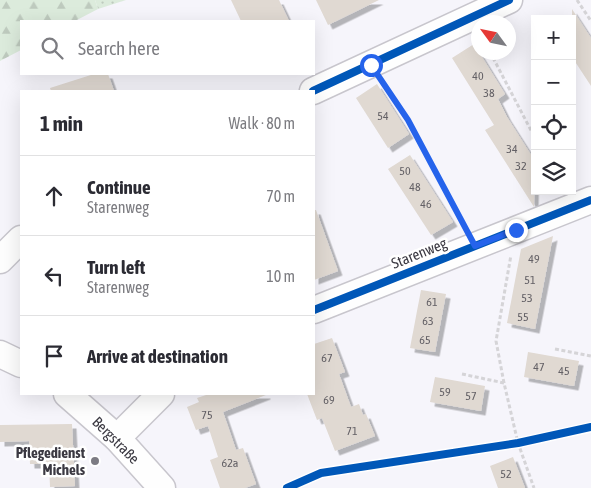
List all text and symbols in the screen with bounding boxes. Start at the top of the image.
north arrow [471,15,516,60]
map controls [531,15,576,195]
button: + [531,15,576,60]
search box [20,20,315,75]
icon: search [38,34,66,62]
text: Search here [78,37,160,59]
route start [360,54,383,77]
button: − [531,60,576,105]
house number: 40 [472,69,484,83]
house number: 38 [483,86,495,100]
button: locate [531,105,576,150]
house number: 54 [377,109,389,123]
text: 1 min [40,111,83,135]
text: Walk · 80 m [229,114,295,132]
house number: 34 [506,142,518,156]
button: layers [531,150,576,195]
house number: 32 [515,159,527,173]
house number: 50 [399,164,411,178]
text: Continue [87,176,151,198]
house number: 48 [409,180,421,194]
icon: ahead [40,182,68,210]
text: 70 m [266,187,295,205]
house number: 46 [420,197,432,211]
text: Starenweg [87,198,149,216]
route end [505,219,528,242]
street label: Starenweg [389,234,450,272]
house number: 49 [528,252,540,266]
text: Turn left [87,256,145,278]
icon: left [40,262,68,290]
text: 10 m [266,267,295,285]
house number: 51 [524,273,536,287]
text: Starenweg [87,278,149,296]
house number: 53 [521,291,533,305]
house number: 61 [426,295,438,309]
house number: 55 [517,310,529,324]
house number: 63 [422,314,434,328]
house number: 65 [419,333,431,347]
icon: arrive [40,342,68,370]
text: Arrive at destination [87,345,228,367]
house number: 67 [321,351,333,365]
house number: 47 [533,360,545,374]
house number: 45 [558,364,570,378]
house number: 59 [439,385,451,399]
house number: 57 [465,389,477,403]
house number: 69 [323,393,335,407]
house number: 75 [201,408,213,422]
street label: Bergstraße [89,413,143,467]
house number: 71 [346,424,358,438]
place label: Pflegedienst Michels [16,444,86,478]
marker: Pflegedienst Michels [89,455,101,467]
house number: 62a [222,456,238,470]
house number: 52 [500,467,512,481]

